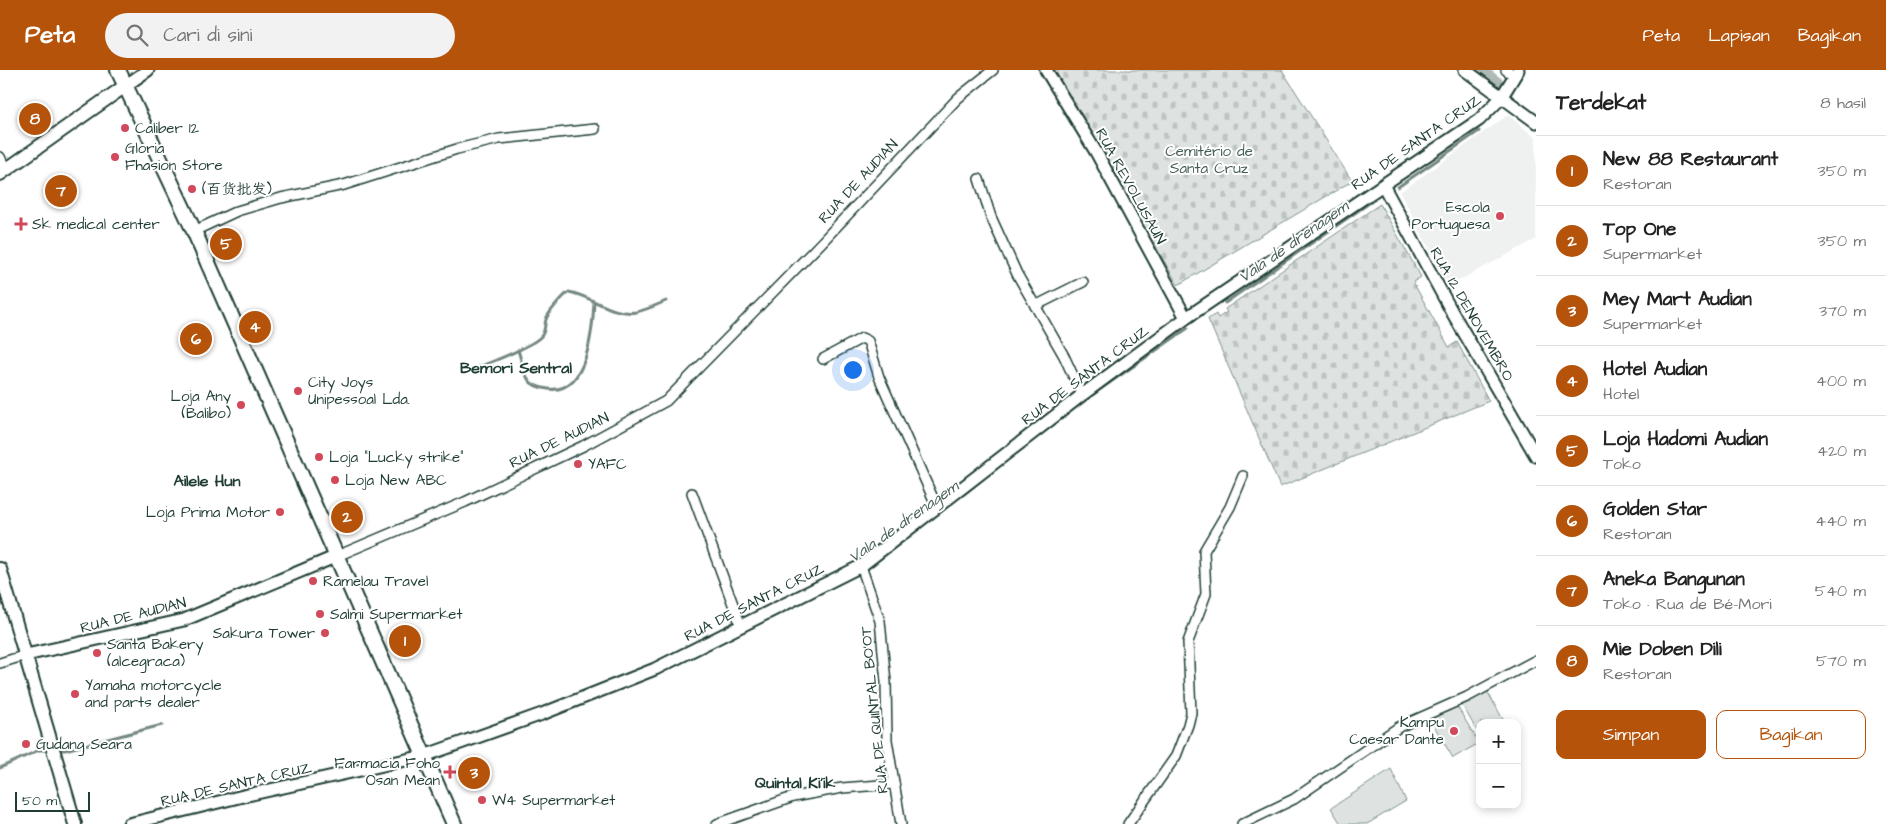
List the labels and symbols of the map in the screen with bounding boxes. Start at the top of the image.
street label: RUA DE SANTA CRUZ [1347,89,1486,195]
pin: 8 [19,100,51,138]
place label: Caliber 12 [135,118,200,139]
marker: Caliber 12 [119,122,131,134]
street label: RUA REVOLUSAUN [1090,124,1171,248]
street label: RUA DE AUDIAN [814,135,903,228]
place label: Gloria Fhasion Store [125,138,223,176]
park label: Cemitério de Santa Cruz [1165,141,1253,179]
marker: Gloria Fhasion Store [109,151,121,163]
pin: 7 [45,172,77,210]
place label: (百货批发) [202,179,272,200]
marker: (百货批发) [186,183,198,195]
water label: Vala de drenagem [1234,195,1355,289]
place label: Escola Portuguesa [1411,197,1490,236]
marker: Escola Portuguesa [1494,210,1506,222]
place label: Sk medical center [32,214,160,235]
marker: Sk medical center [14,217,28,231]
pin: 5 [210,225,242,263]
street label: RUA 12 DENOVEMBRO [1425,243,1519,385]
pin: 4 [239,308,271,346]
pin: 6 [180,320,212,358]
street label: RUA DE SANTA CRUZ [1017,320,1153,430]
district label: Bemori Sentral [460,357,573,379]
your location [840,357,866,383]
place label: City Joys Unipessoal Lda. [308,372,410,410]
marker: City Joys Unipessoal Lda. [292,385,304,397]
place label: Loja Any (Balibo) [171,386,231,424]
marker: Loja Any (Balibo) [235,399,247,411]
street label: RUA DE AUDIAN [506,407,613,474]
place label: Loja "Lucky strike" [329,447,464,469]
marker: Loja "Lucky strike" [313,451,325,463]
place label: YAFC [588,454,627,475]
marker: YAFC [572,458,584,470]
district label: Ailele Hun [173,470,241,492]
place label: Loja New ABC [345,470,447,491]
marker: Loja New ABC [329,474,341,486]
water label: Vala de drenagem [844,475,965,569]
pin: 2 [331,498,363,536]
place label: Loja Prima Motor [146,502,270,523]
marker: Loja Prima Motor [274,506,286,518]
street label: RUA DE SANTA CRUZ [681,558,828,647]
place label: Ramelau Travel [323,571,428,592]
marker: Ramelau Travel [307,575,319,587]
street label: RUA DE AUDIAN [78,592,188,639]
place label: Salmi Supermarket [330,604,463,625]
marker: Salmi Supermarket [314,608,326,620]
pin: 1 [389,622,421,660]
place label: Sakura Tower [213,623,315,644]
street label: RUA DE QUINTAL BO'OT [855,625,894,795]
marker: Sakura Tower [319,627,331,639]
place label: Santa Bakery (alcegraca) [107,634,204,673]
marker: Santa Bakery (alcegraca) [91,647,103,659]
place label: Yamaha motorcycle and parts dealer [85,675,222,713]
marker: Yamaha motorcycle and parts dealer [69,688,81,700]
place label: Kampu Caesar Dante [1349,712,1444,750]
marker: Kampu Caesar Dante [1448,725,1460,737]
place label: Gudang Seara [36,734,132,756]
marker: Gudang Seara [20,738,32,750]
place label: Farmacia Foho Osan Mean [334,753,441,791]
pin: 3 [458,754,490,792]
street label: RUA DE SANTA CRUZ [159,757,314,812]
marker: Farmacia Foho Osan Mean [444,766,456,778]
district label: Quintal Ki'ik [755,772,835,794]
scale bar [15,789,90,812]
place label: W4 Supermarket [492,790,615,811]
marker: W4 Supermarket [476,794,488,806]

